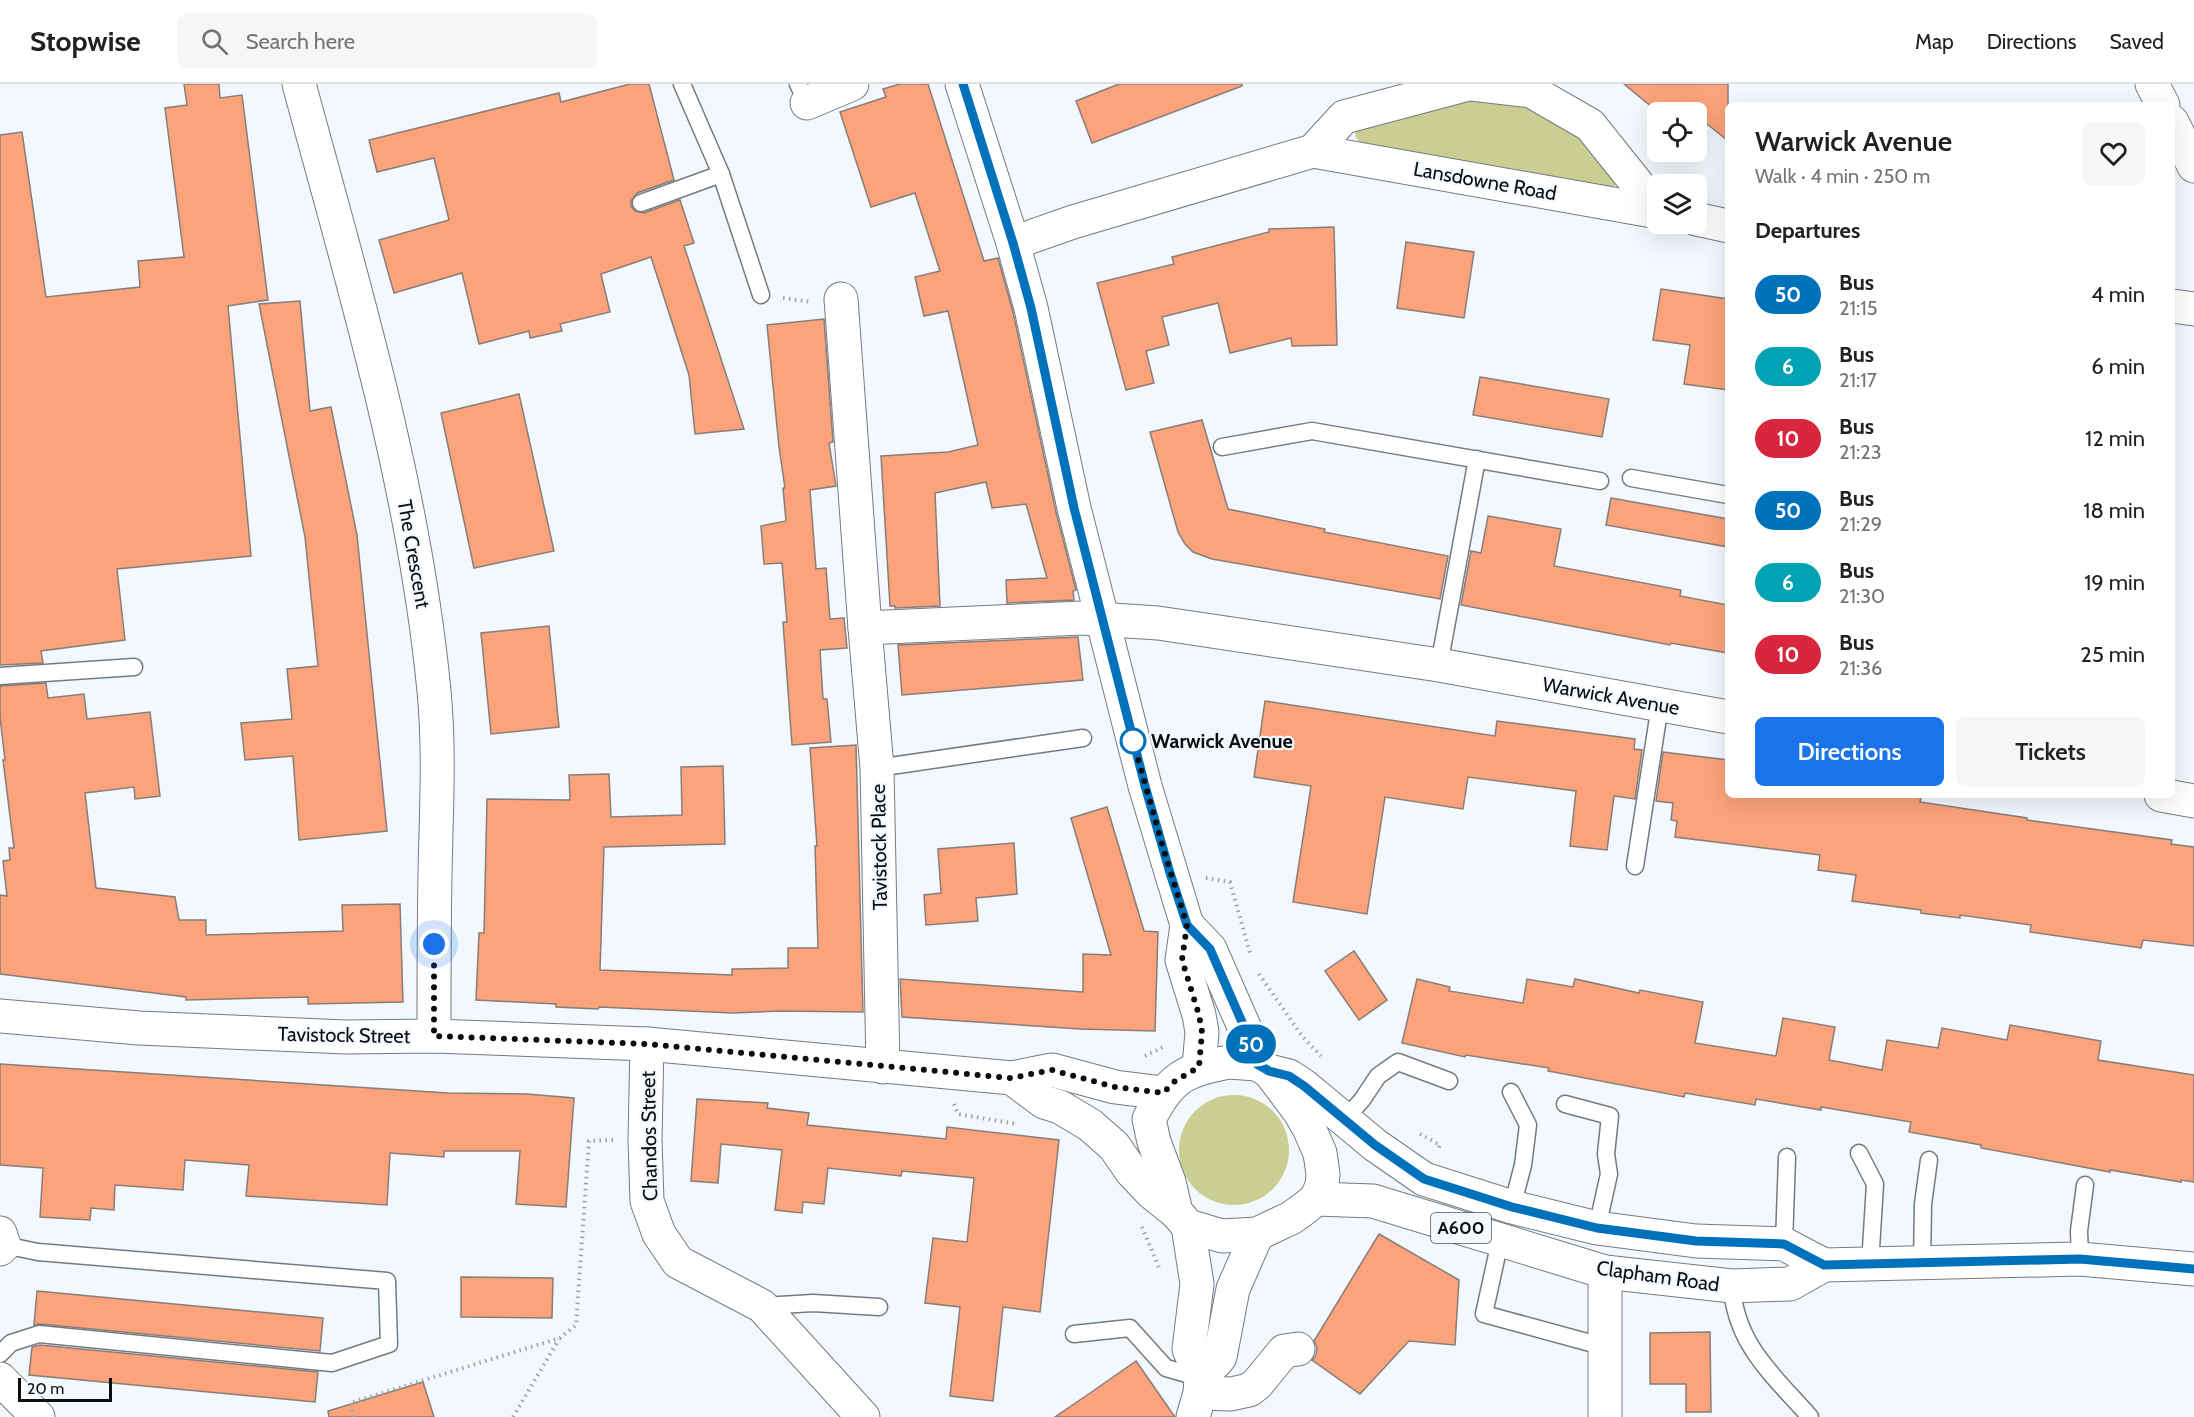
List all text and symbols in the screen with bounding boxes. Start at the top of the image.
search box [177,14,597,68]
text: Stopwise [30,24,141,58]
icon: search [198,25,231,58]
text: Search here [246,28,355,55]
text: Map [1915,29,1954,54]
text: Directions [1987,29,2076,54]
text: Saved [2109,29,2164,54]
map controls [1647,102,1707,234]
button: locate [1647,102,1707,162]
button: heart [2082,122,2145,185]
text: Warwick Avenue [1755,124,1952,158]
street label: Lansdowne Road [1412,157,1558,205]
text: Walk · 4 min · 250 m [1755,164,1930,188]
button: layers [1647,174,1707,234]
text: Departures [1755,217,1860,244]
text: Bus [1839,269,1874,296]
text: 4 min [2091,281,2145,308]
text: 50 [1775,282,1801,307]
text: 21:15 [1839,296,1878,320]
text: Bus [1839,341,1874,368]
text: 6 min [2091,353,2145,380]
text: 6 [1782,354,1794,379]
text: 21:17 [1839,368,1877,392]
text: Bus [1839,413,1874,440]
text: 12 min [2085,425,2145,452]
text: 10 [1777,426,1799,451]
text: 21:23 [1839,440,1881,464]
text: Bus [1839,485,1874,512]
text: 18 min [2083,497,2145,524]
street label: The Crescent [393,498,435,610]
text: 50 [1775,498,1801,523]
text: 21:29 [1839,512,1882,536]
text: Bus [1839,557,1874,584]
text: 19 min [2084,569,2145,596]
text: 6 [1782,570,1794,595]
text: 21:30 [1839,584,1885,608]
text: Bus [1839,629,1874,656]
text: 25 min [2080,641,2145,668]
text: 10 [1777,642,1799,667]
text: 21:36 [1839,656,1882,680]
street label: Warwick Avenue [1541,672,1681,720]
button: Directions [1755,717,1944,786]
button: Tickets [1956,717,2145,786]
marker: Warwick Avenue [1120,728,1146,754]
place label: Warwick Avenue [1151,729,1293,753]
street label: Tavistock Place [866,784,892,910]
your location [419,929,449,959]
street label: Tavistock Street [277,1022,411,1048]
line badge: 50 [1224,1024,1278,1064]
text: 50 [1238,1032,1264,1057]
street label: Chandos Street [636,1070,662,1201]
road number: A600 [1431,1213,1491,1243]
street label: Clapham Road [1595,1256,1721,1296]
scale bar [18,1375,112,1402]
text: 20 m [27,1379,64,1398]

